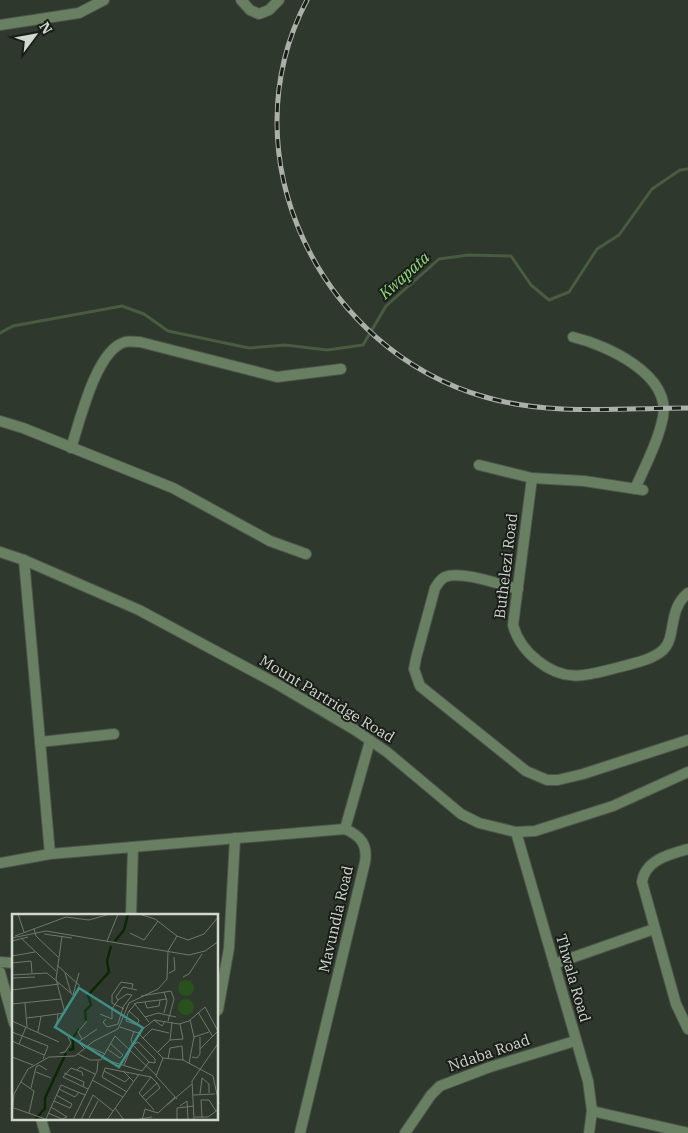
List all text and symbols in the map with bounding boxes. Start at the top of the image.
north arrow [10,10,60,60]
text: N [35,19,57,38]
water label: Kwapata [374,247,434,304]
street label: Buthelezi Road [490,512,521,620]
street label: Mount Partridge Road [256,651,398,746]
street label: Mavundla Road [314,864,357,974]
inset map [12,914,219,1120]
street label: Thwala Road [552,932,595,1024]
street label: Ndaba Road [445,1030,532,1075]

